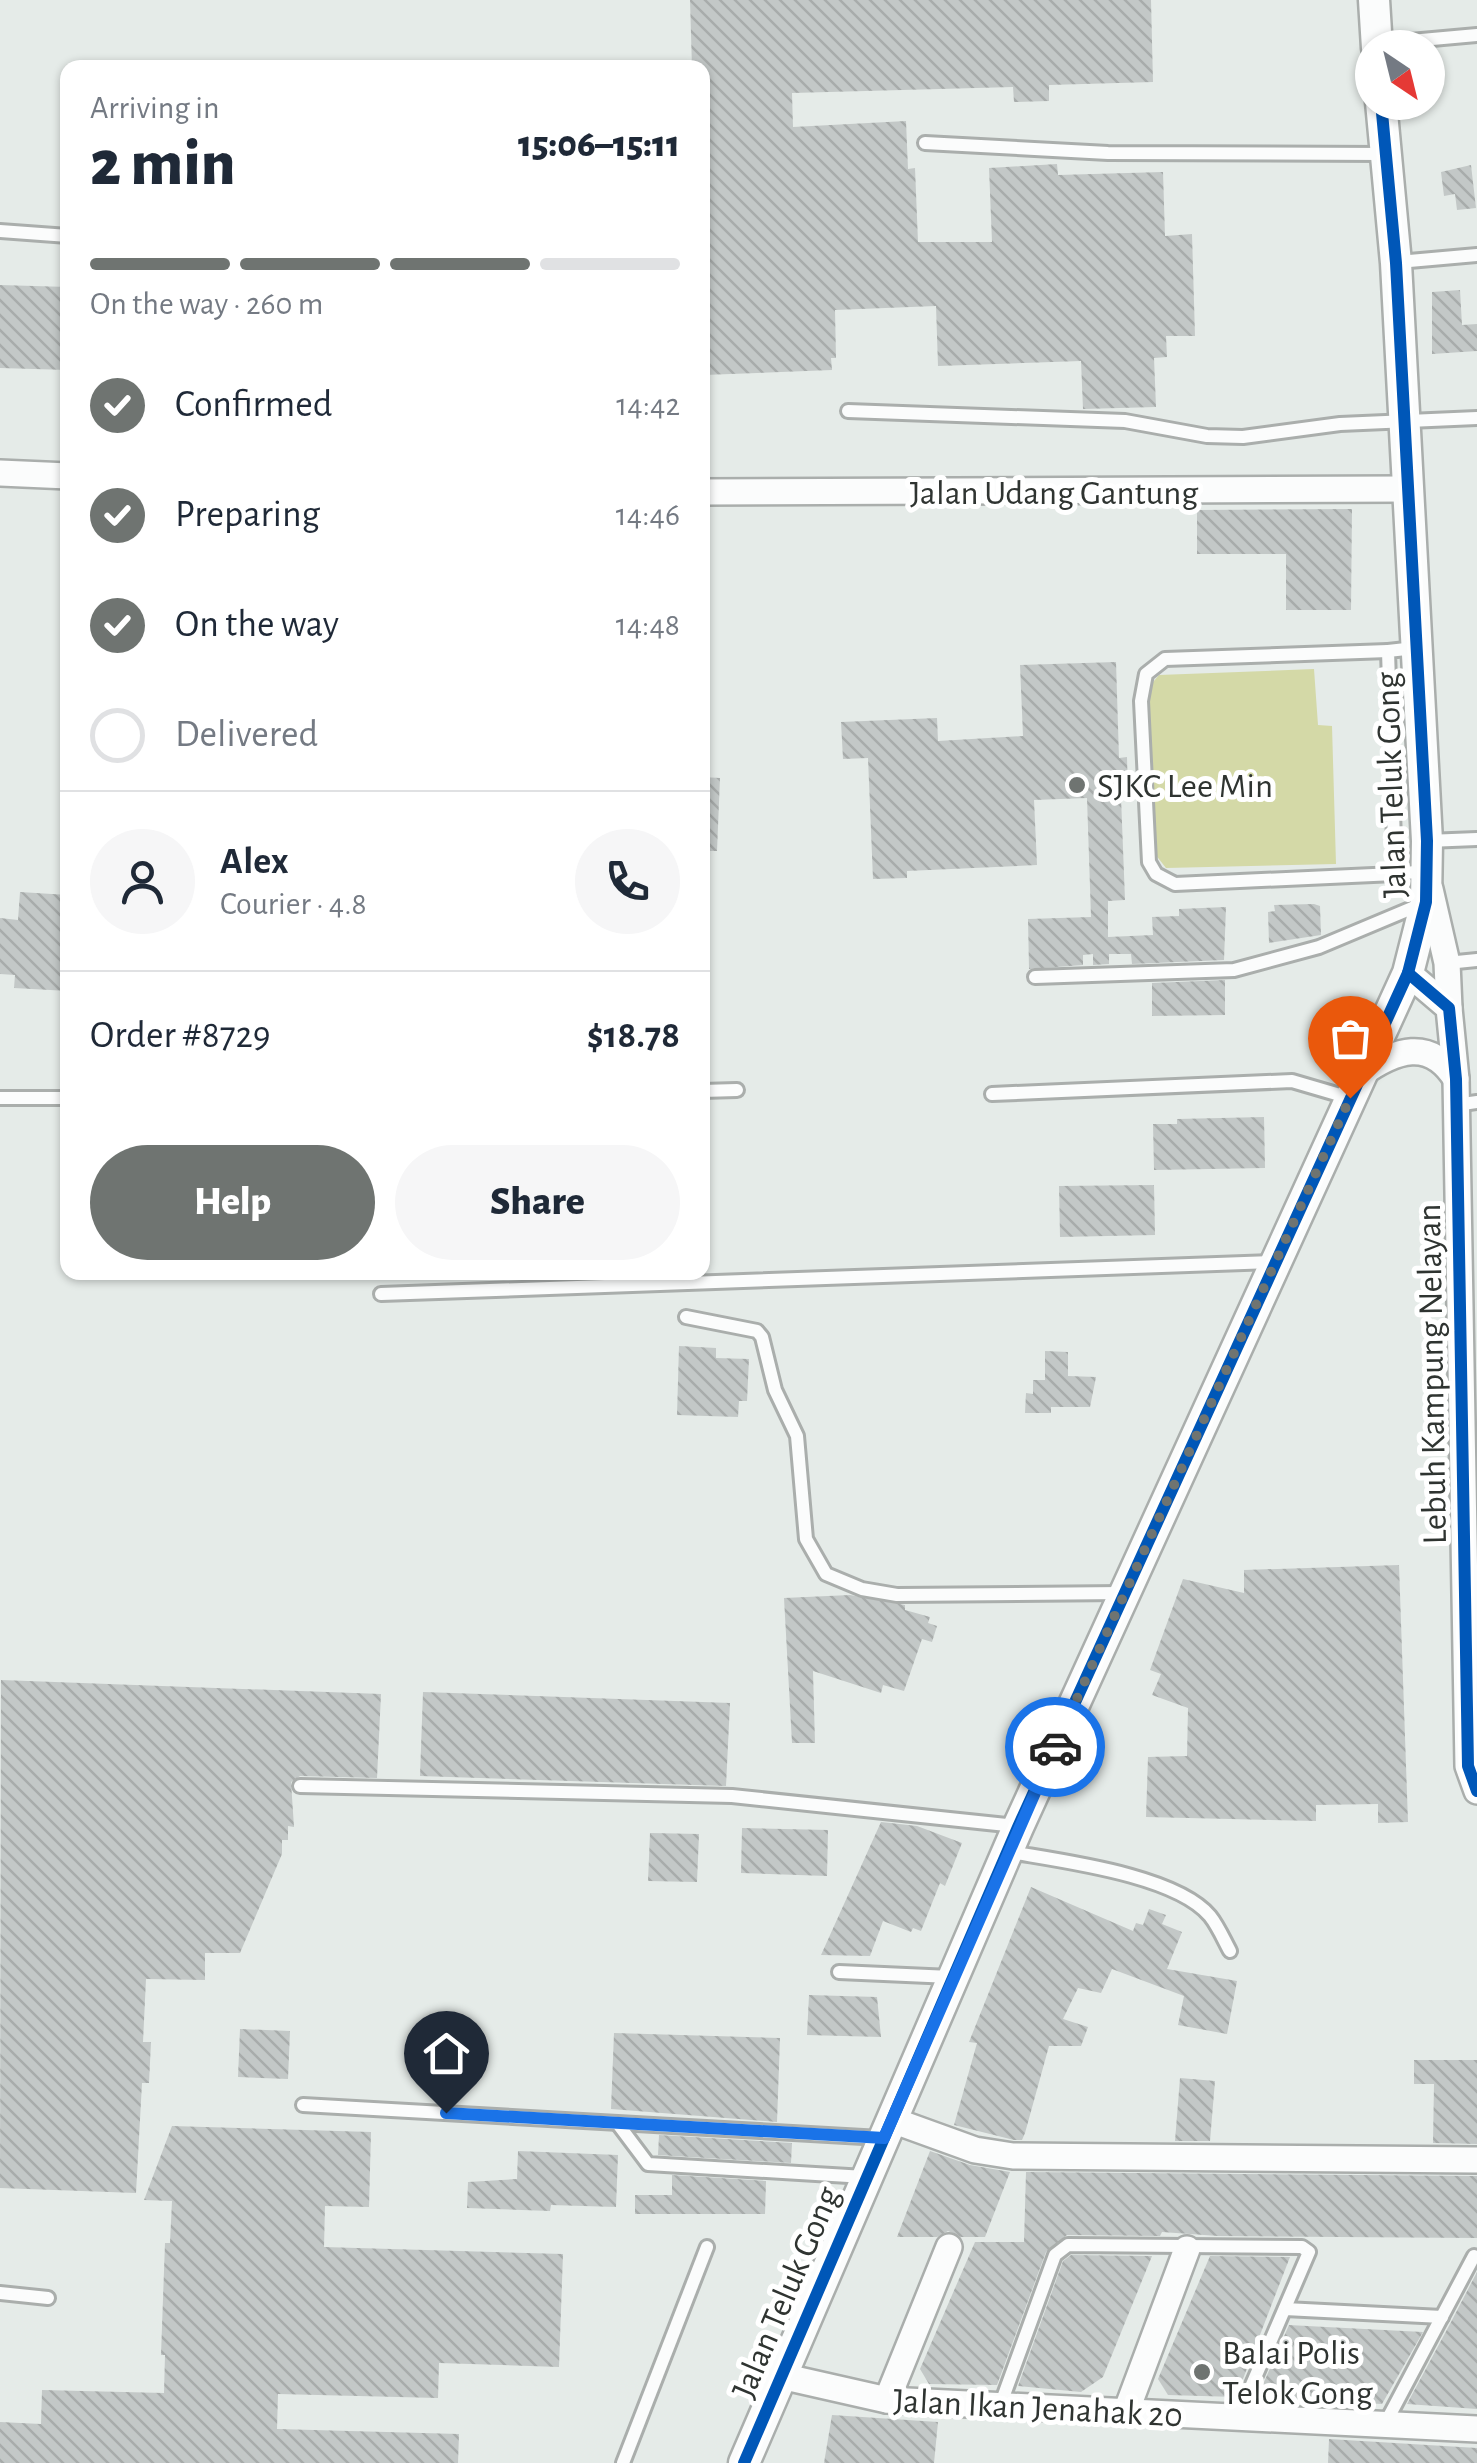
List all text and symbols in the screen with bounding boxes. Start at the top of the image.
north arrow [1355,30,1445,120]
map controls [1355,30,1445,120]
text: Arriving in [90,92,219,124]
text: 15:06–15:11 [518,126,680,164]
text: 2 min [90,132,236,197]
text: On the way · 260 m [90,288,323,320]
icon: check [90,378,145,433]
text: Confirmed [175,386,332,424]
text: 14:42 [616,389,680,421]
street label: Jalan Udang Gantung [910,476,1198,511]
icon: check [90,488,145,543]
text: Preparing [175,496,320,534]
text: 14:46 [616,499,680,531]
icon: check [90,598,145,653]
text: On the way [175,606,339,644]
text: 14:48 [616,609,680,641]
street label: Jalan Teluk Gong [1370,671,1413,899]
text: Delivered [175,716,318,754]
place label: SJKC Lee Min [1097,769,1273,804]
marker: SJKC Lee Min [1066,774,1088,796]
button: person [90,829,195,934]
button: phone [575,829,680,934]
text: Alex [220,843,289,881]
text: Courier · 4.8 [220,888,367,920]
pin [1308,996,1393,1099]
icon: bag [1323,1011,1378,1066]
text: Order #8729 [90,1017,271,1055]
text: $18.78 [587,1017,680,1055]
button: Help [90,1145,375,1260]
button: Share [395,1145,680,1260]
street label: Lebuh Kampung Nelayan [1412,1203,1453,1545]
courier [1005,1697,1105,1797]
icon: car [1028,1720,1083,1775]
pin [404,2011,489,2114]
icon: home [419,2026,474,2081]
street label: Jalan Teluk Gong [726,2182,847,2403]
place label: Balai Polis Telok Gong [1222,2336,1373,2411]
marker: Balai Polis Telok Gong [1191,2361,1213,2383]
street label: Jalan Ikan Jenahak 20 [892,2383,1184,2434]

